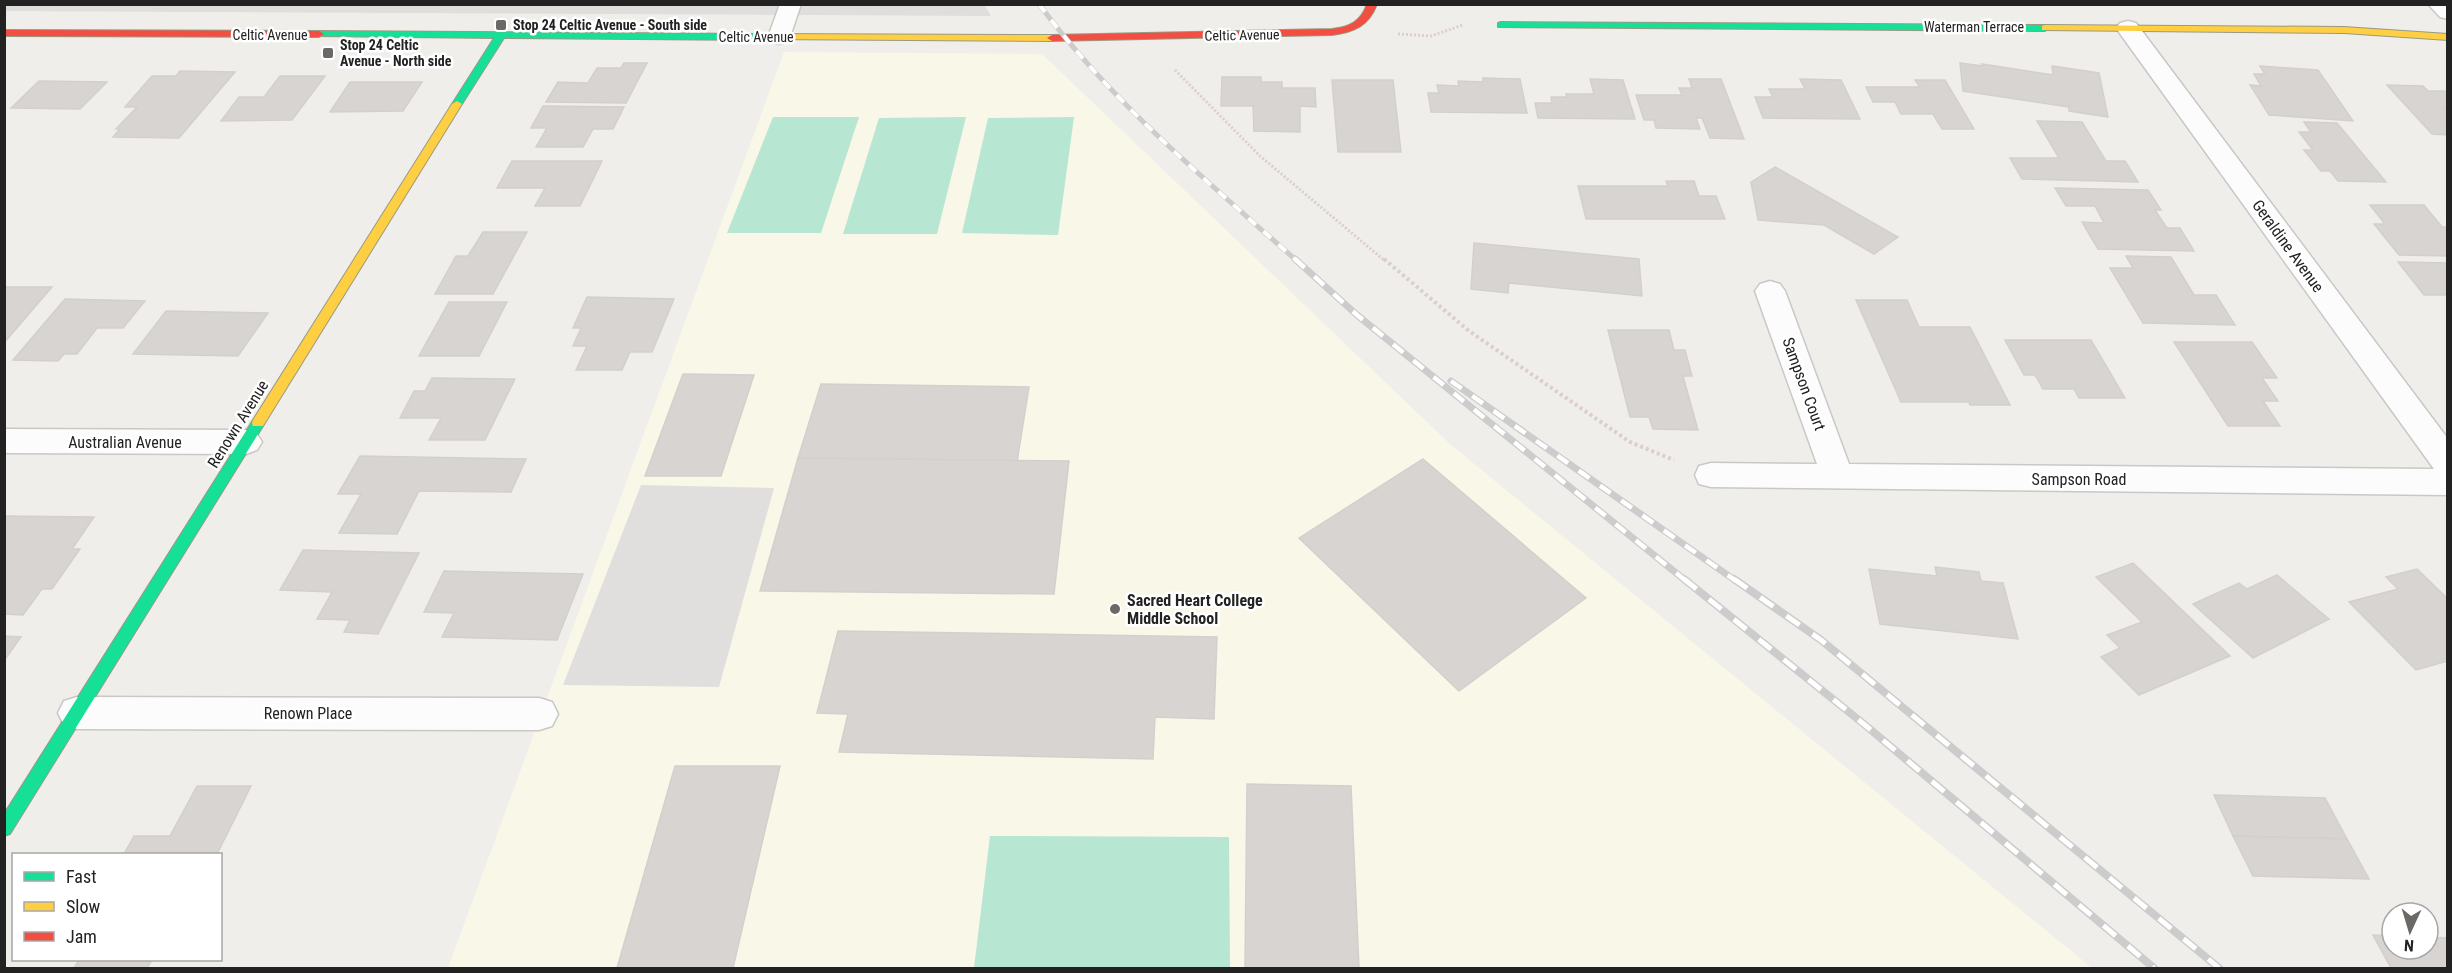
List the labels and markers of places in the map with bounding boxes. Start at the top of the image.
place label: Stop 24 Celtic Avenue - South side [513,17,707,33]
marker: Stop 24 Celtic Avenue - South side [494,18,508,32]
place label: Stop 24 Celtic Avenue - North side [340,37,452,69]
marker: Stop 24 Celtic Avenue - North side [321,46,335,60]
place label: Sacred Heart College Middle School [1127,591,1263,628]
marker: Sacred Heart College Middle School [1108,602,1122,616]

